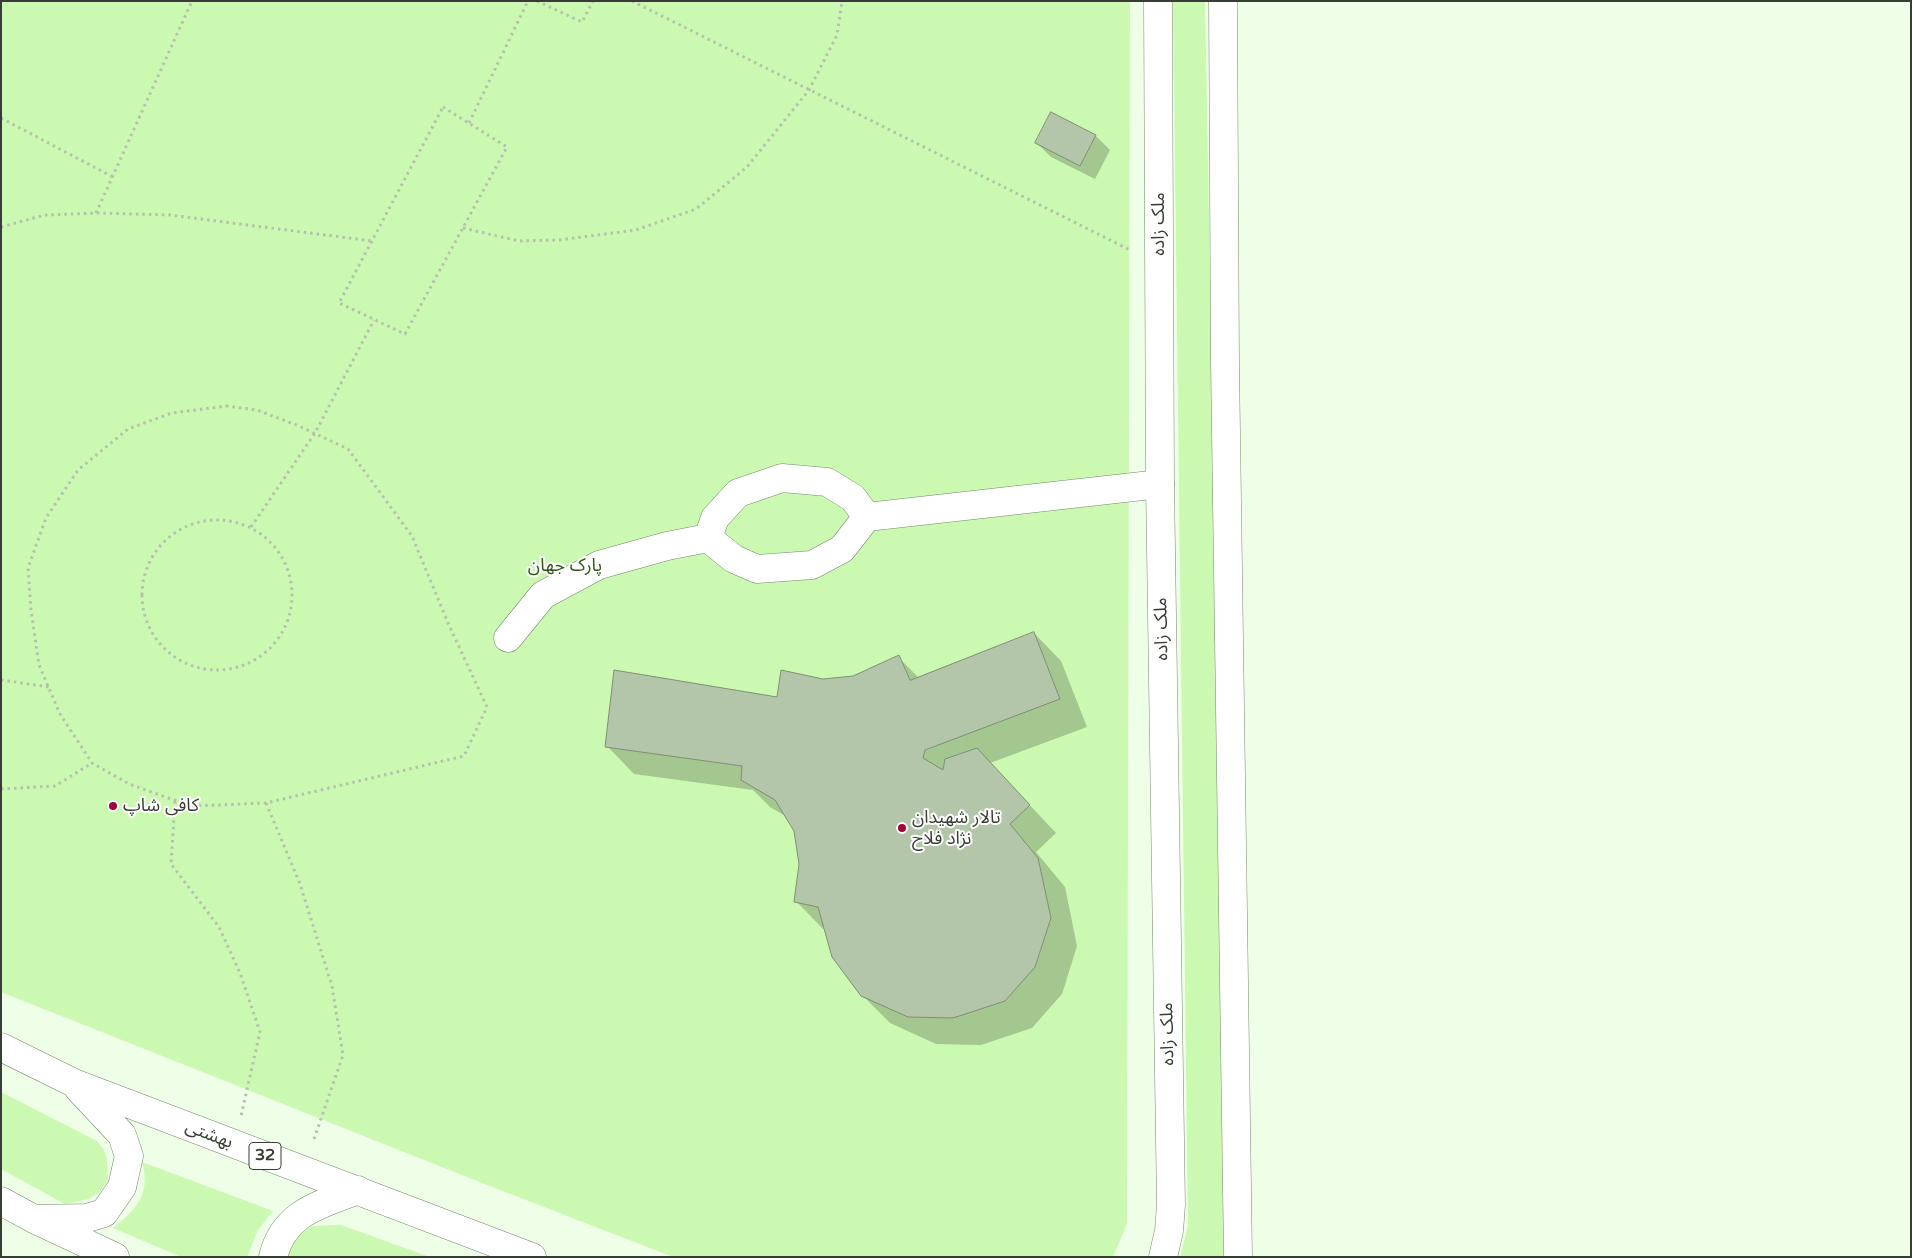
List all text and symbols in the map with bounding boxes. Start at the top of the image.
street label: ملک زاده [1148,192,1170,256]
park label: پارک جهان [528,555,602,577]
street label: ملک زاده [1151,597,1173,661]
place label: کافی شاپ [123,795,199,817]
marker: کافی شاپ [107,800,119,812]
place label: تالار شهیدان نژاد فلاح [912,807,1001,850]
marker: تالار شهیدان نژاد فلاح [896,822,908,834]
street label: ملک زاده [1157,1002,1179,1066]
street label: بهشتى [182,1116,236,1154]
road number: 32 [249,1142,281,1170]

